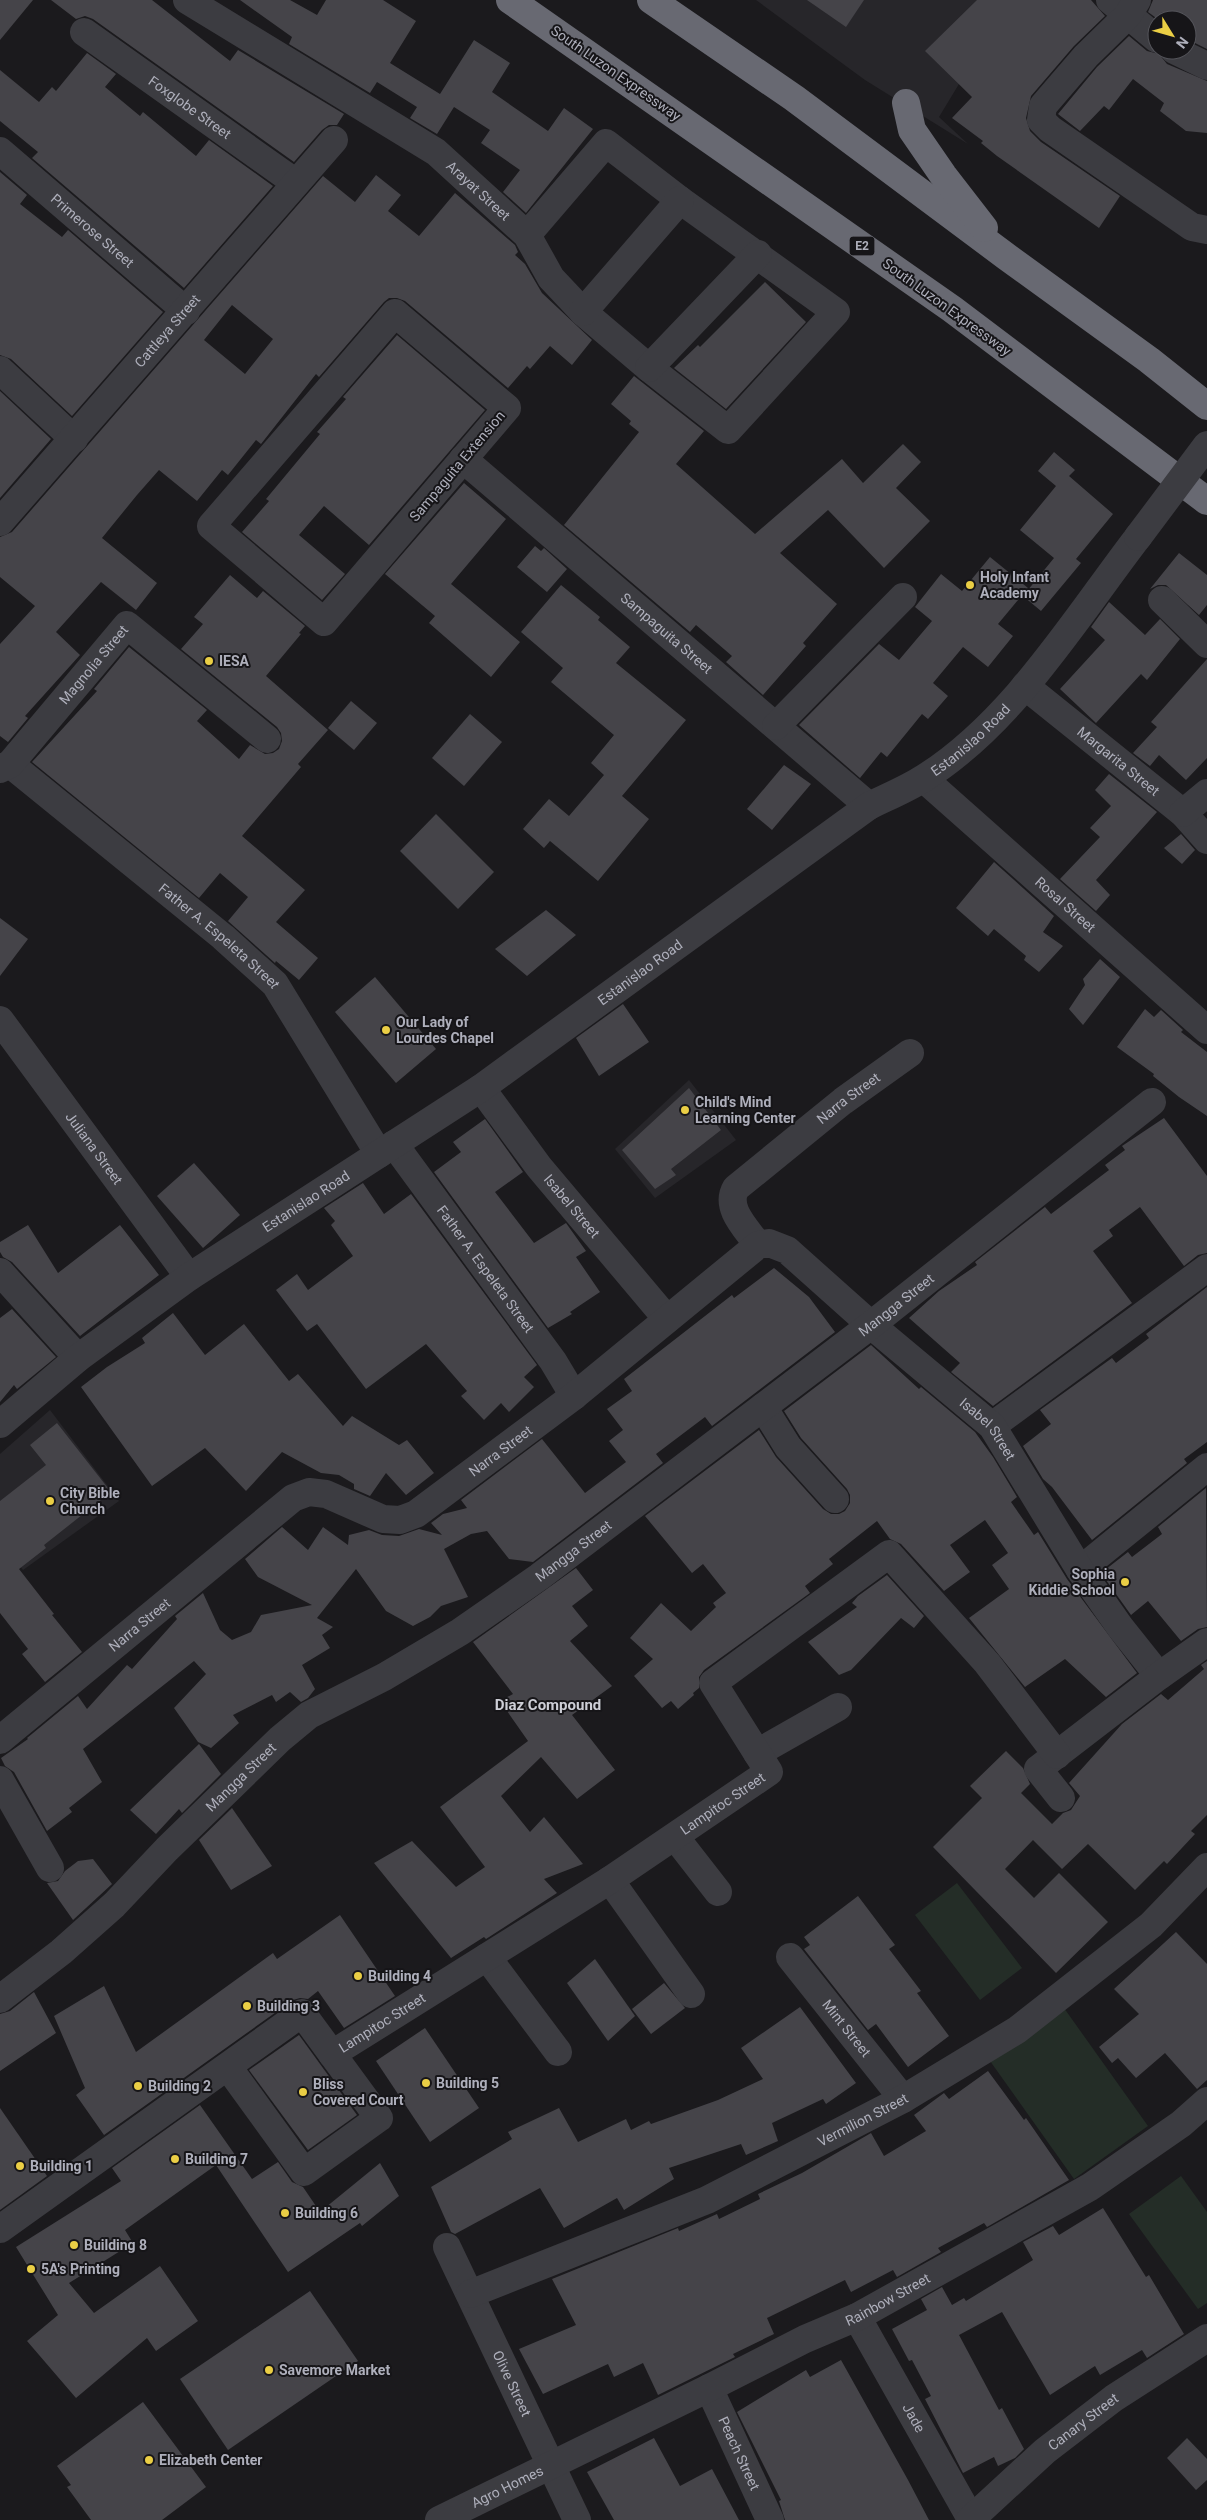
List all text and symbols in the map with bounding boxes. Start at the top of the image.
north arrow [1147,10,1197,60]
street label: South Luzon Expressway [548,22,684,124]
text: N [1173,34,1192,52]
street label: Foxglobe Street [146,73,234,142]
street label: Arayat Street [443,158,514,224]
street label: Primerose Street [48,190,138,271]
road number: E2 [850,237,874,256]
street label: South Luzon Expressway [880,255,1015,359]
street label: Cattleya Street [131,291,204,370]
street label: Sampaguita Extension [406,407,508,525]
place label: Holy Infant Academy [980,569,1049,601]
marker: Holy Infant Academy [964,579,976,591]
street label: Sampaguita Street [618,590,716,677]
street label: Magnolia Street [56,622,132,707]
place label: IESA [219,653,250,669]
marker: IESA [203,655,215,667]
street label: Estanislao Road [928,701,1013,779]
street label: Margarita Street [1074,723,1163,799]
street label: Rosal Street [1032,873,1099,936]
street label: Father A. Espeleta Street [156,880,284,991]
street label: Estanislao Road [595,936,685,1008]
place label: Our Lady of Lourdes Chapel [396,1014,494,1046]
marker: Our Lady of Lourdes Chapel [380,1024,392,1036]
street label: Narra Street [814,1069,883,1127]
place label: Child's Mind Learning Center [695,1094,796,1126]
marker: Child's Mind Learning Center [679,1104,691,1116]
street label: Juliana Street [62,1109,126,1188]
street label: Estanislao Road [260,1167,353,1235]
street label: Isabel Street [541,1171,603,1241]
street label: Father A. Espeleta Street [434,1202,538,1336]
street label: Mangga Street [855,1270,937,1340]
street label: Isabel Street [957,1395,1019,1463]
street label: Narra Street [466,1422,536,1480]
place label: City Bible Church [60,1485,120,1517]
marker: City Bible Church [44,1495,56,1507]
street label: Mangga Street [532,1517,615,1585]
place label: Sophia Kiddie School [1029,1566,1116,1598]
marker: Sophia Kiddie School [1119,1576,1131,1588]
street label: Narra Street [106,1594,174,1655]
district label: Diaz Compound [495,1696,601,1714]
street label: Mangga Street [202,1739,279,1815]
street label: Lampitoc Street [677,1769,768,1838]
place label: Building 4 [368,1968,431,1984]
marker: Building 4 [352,1970,364,1982]
street label: Lampitoc Street [336,1989,429,2056]
street label: Mint Street [819,1996,874,2060]
place label: Building 3 [257,1998,320,2014]
marker: Building 3 [241,2000,253,2012]
place label: Building 5 [436,2075,499,2091]
place label: Bliss Covered Court [313,2076,404,2108]
marker: Building 5 [420,2077,432,2089]
place label: Building 2 [148,2078,211,2094]
marker: Building 2 [132,2080,144,2092]
marker: Bliss Covered Court [297,2086,309,2098]
street label: Vermilion Street [815,2090,911,2150]
place label: Building 7 [185,2151,248,2167]
marker: Building 7 [169,2153,181,2165]
place label: Building 1 [30,2158,93,2174]
marker: Building 1 [14,2160,26,2172]
place label: Building 6 [295,2205,358,2221]
marker: Building 6 [279,2207,291,2219]
place label: Building 8 [84,2237,147,2253]
marker: Building 8 [68,2239,80,2251]
place label: 5A's Printing [41,2261,120,2277]
marker: 5A's Printing [25,2263,37,2275]
street label: Rainbow Street [843,2270,933,2329]
street label: Olive Street [489,2348,535,2419]
place label: Savemore Market [279,2362,390,2378]
marker: Savemore Market [263,2364,275,2376]
street label: Canary Street [1045,2389,1121,2454]
street label: Jade [900,2401,929,2435]
street label: Peach Street [715,2414,763,2493]
place label: Elizabeth Center [159,2452,262,2468]
marker: Elizabeth Center [143,2454,155,2466]
street label: Agro Homes [469,2462,546,2511]

